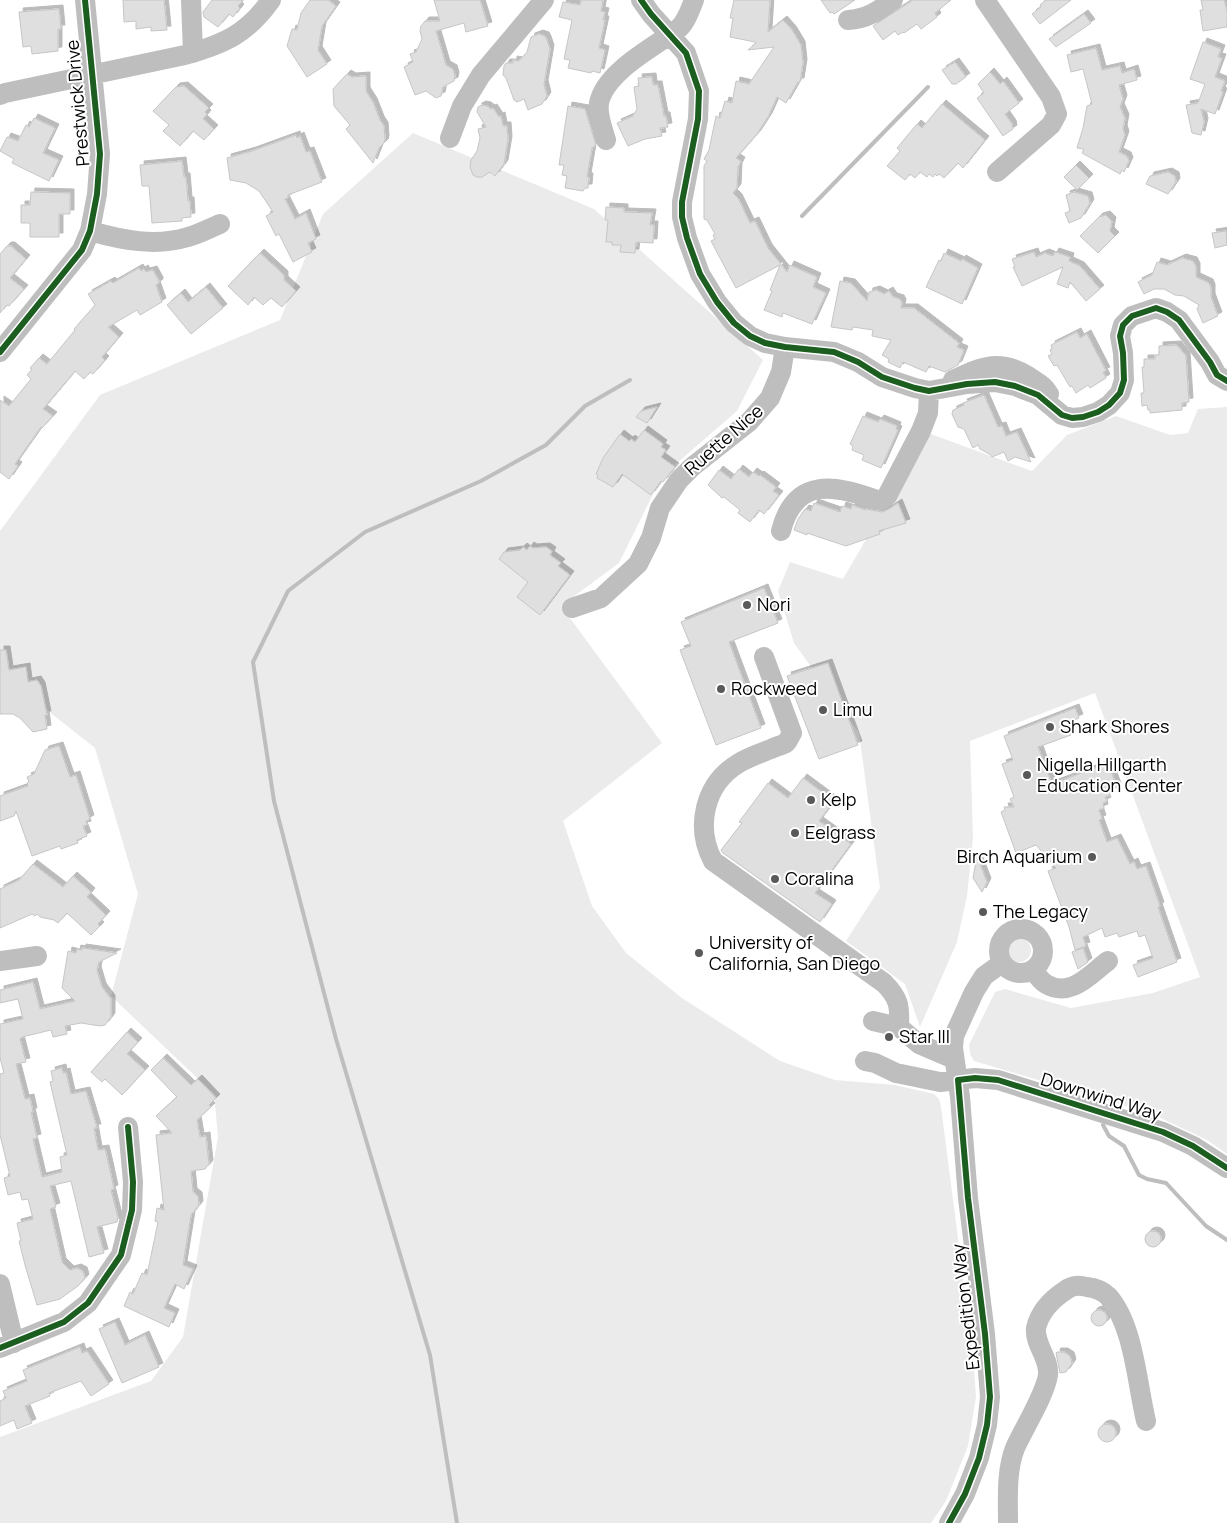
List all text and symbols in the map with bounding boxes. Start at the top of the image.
street label: Prestwick Drive [60,39,94,167]
street label: Ruette Nice [679,398,768,480]
place label: Nori [757,592,791,616]
marker: Nori [741,599,753,611]
place label: Rockweed [731,676,817,700]
marker: Rockweed [715,683,727,695]
place label: Limu [833,697,872,721]
marker: Limu [817,704,829,716]
place label: Shark Shores [1060,714,1170,738]
marker: Shark Shores [1044,721,1056,733]
place label: Nigella Hillgarth Education Center [1037,752,1183,797]
marker: Nigella Hillgarth Education Center [1021,769,1033,781]
place label: Kelp [821,787,856,811]
marker: Kelp [805,794,817,806]
place label: Eelgrass [805,820,876,844]
marker: Eelgrass [789,827,801,839]
place label: Birch Aquarium [957,844,1082,868]
marker: Birch Aquarium [1086,851,1098,863]
place label: Coralina [785,866,854,890]
marker: Coralina [769,873,781,885]
place label: The Legacy [993,899,1089,923]
marker: The Legacy [977,906,989,918]
place label: University of California, San Diego [709,930,880,975]
marker: University of California, San Diego [693,947,705,959]
place label: Star III [899,1024,950,1048]
marker: Star III [883,1031,895,1043]
street label: Downwind Way [1038,1066,1165,1126]
street label: Expedition Way [945,1242,985,1372]

